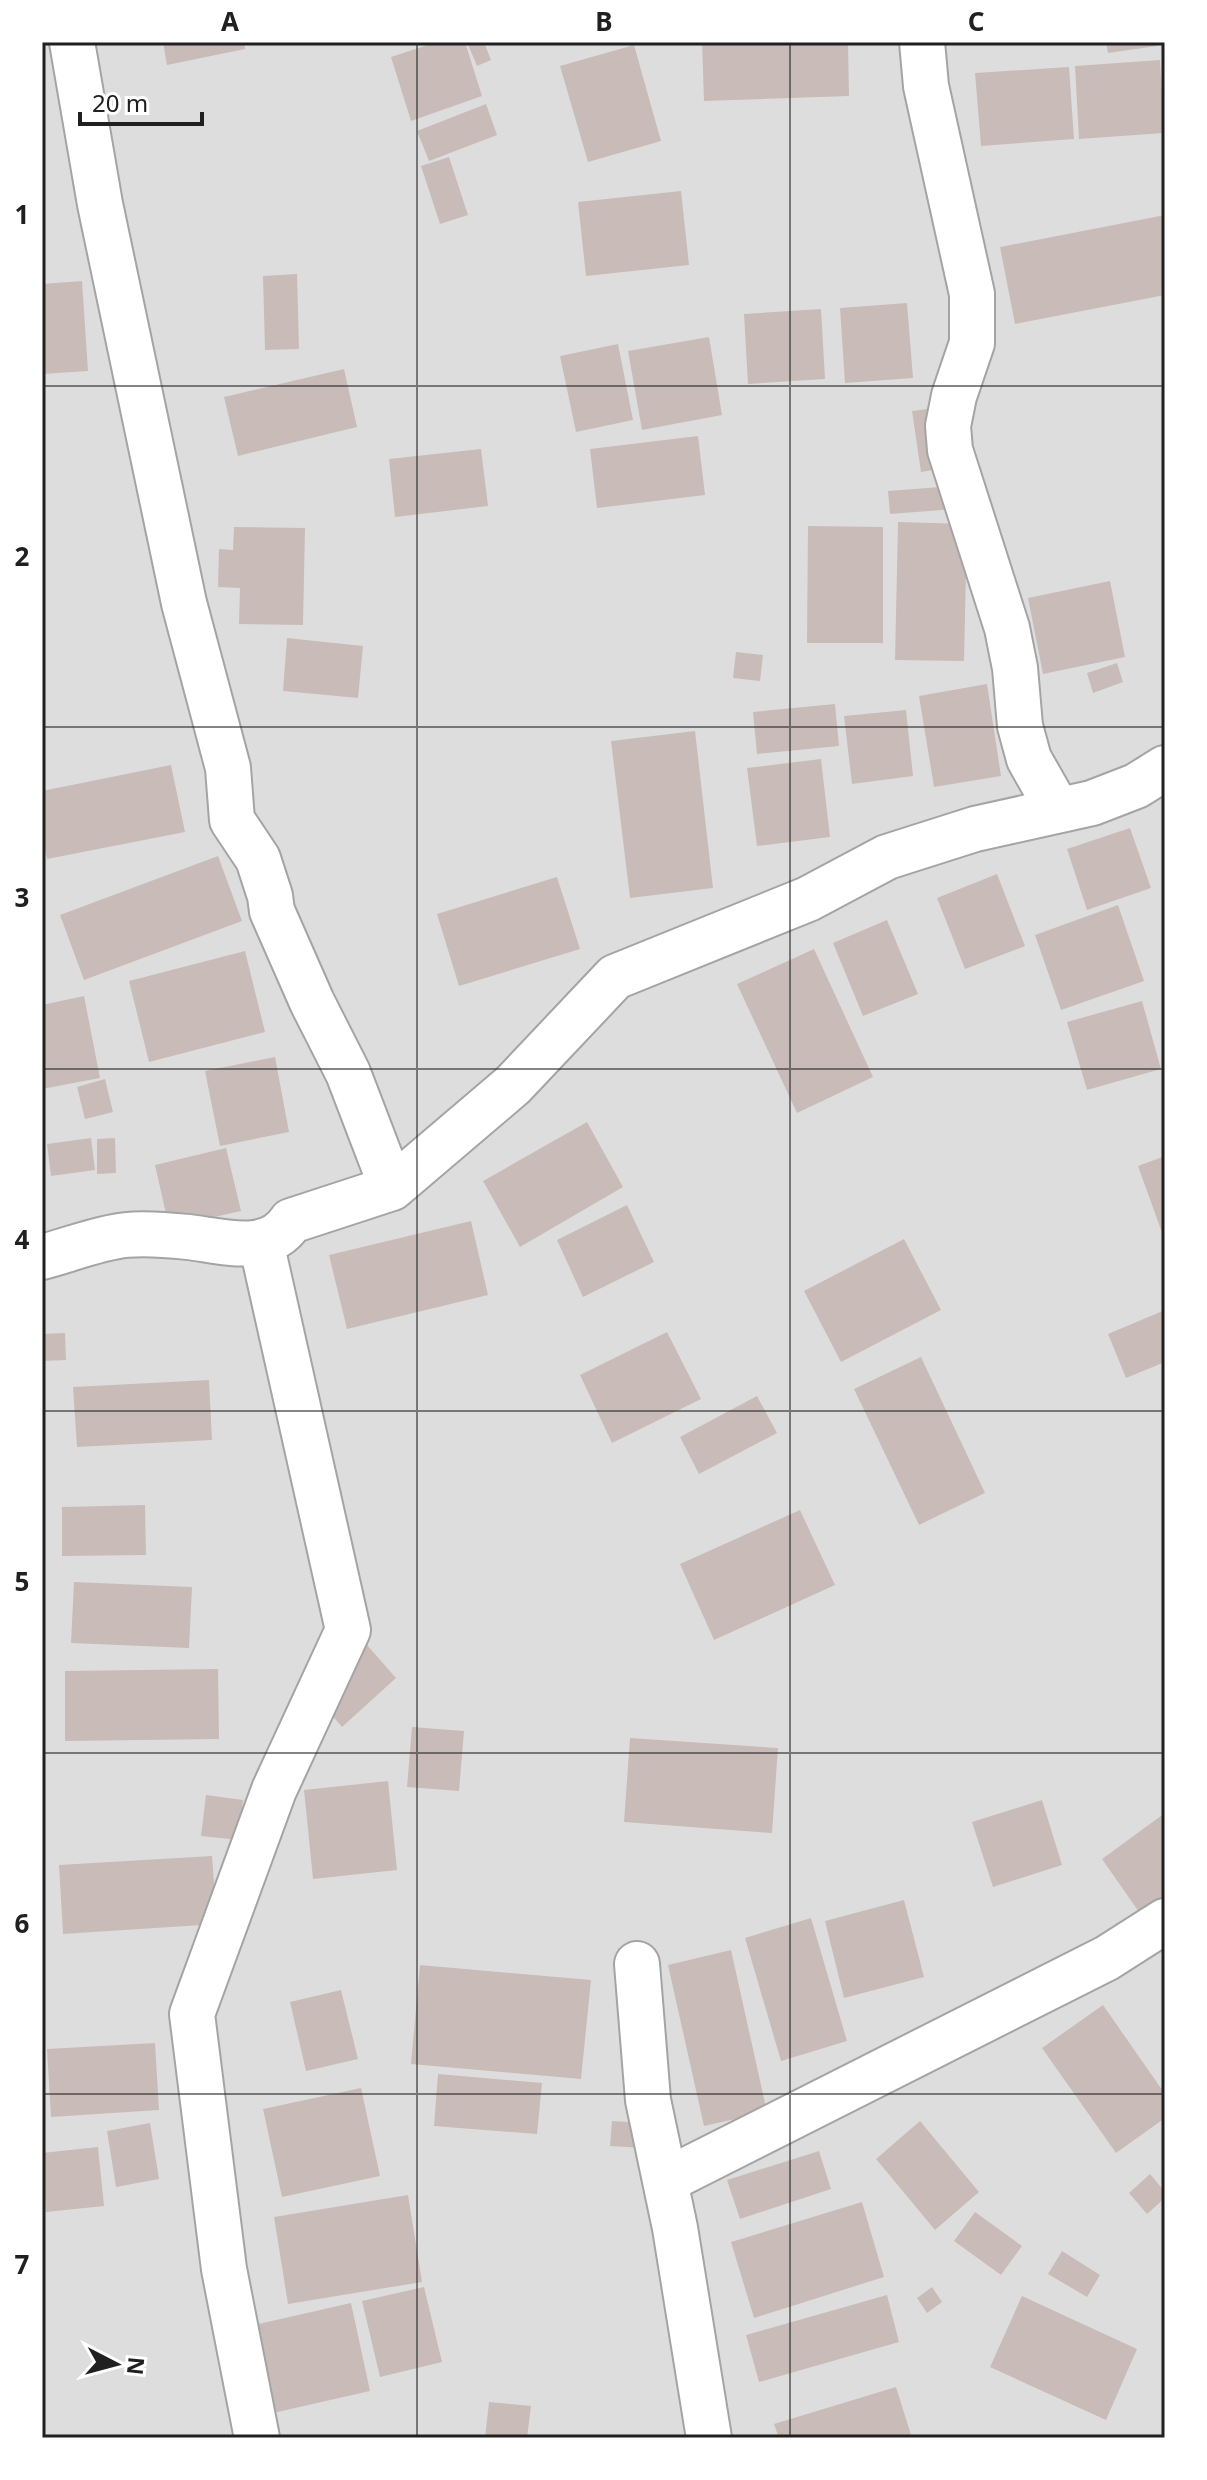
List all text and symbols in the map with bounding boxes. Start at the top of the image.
text: A [221,3,239,39]
text: B [595,3,613,39]
text: C [968,3,984,39]
scale bar [80,76,202,126]
text: 20 m [92,86,148,119]
text: 1 [15,196,29,232]
text: 2 [15,538,30,574]
text: 3 [15,879,29,915]
text: 4 [15,1221,30,1257]
text: 5 [15,1563,29,1599]
text: 6 [15,1905,30,1941]
text: 7 [15,2246,30,2282]
north arrow [76,2324,156,2404]
text: N [121,2356,153,2377]

